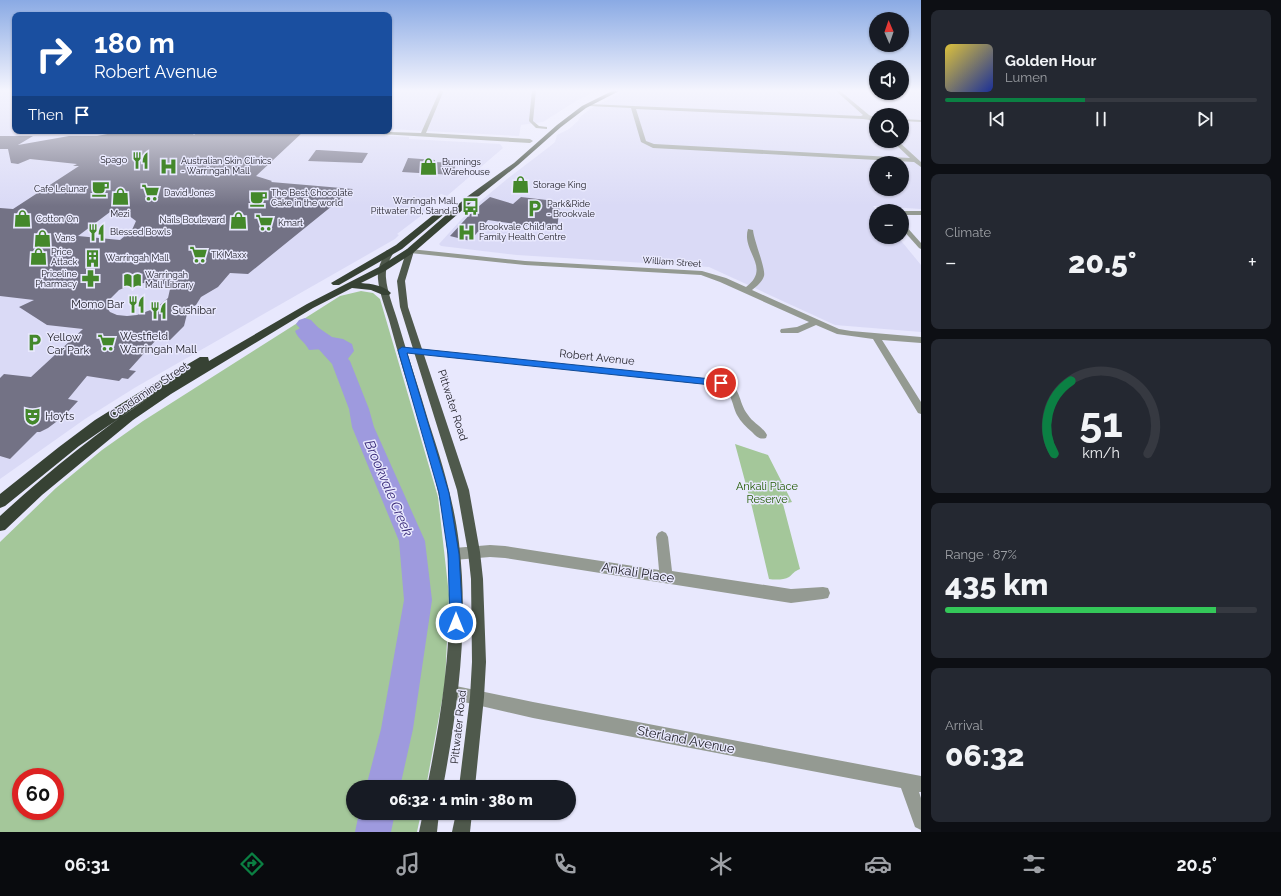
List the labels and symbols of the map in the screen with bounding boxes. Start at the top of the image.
north arrow [869,12,909,52]
restaurant icon: Spago [130,150,150,170]
place label: Spago [100,155,127,165]
hospital icon: Australian Skin Clinics - Warringah Mall [158,156,178,176]
place label: Australian Skin Clinics - Warringah Mall [181,156,272,176]
shop icon: Bunnings Warehouse [419,157,439,177]
place label: Bunnings Warehouse [442,157,490,177]
shop icon: Storage King [510,175,530,195]
cafe icon: Cafe Lelunar [90,179,110,199]
place label: Storage King [533,180,586,190]
supermarket icon: David Jones [141,183,161,203]
place label: Cafe Lelunar [34,184,88,194]
shop icon: Mezi [110,187,130,207]
place label: David Jones [164,188,215,198]
cafe icon: The Best Chocolate Cake in the world [248,188,268,208]
place label: The Best Chocolate Cake in the world [271,188,354,208]
place label: Warringah Mall, Pittwater Rd, Stand B [371,196,458,216]
bus stop icon: Warringah Mall, Pittwater Rd, Stand B [461,196,481,216]
parking icon: Park&Ride - Brookvale [524,199,544,219]
place label: Park&Ride - Brookvale [547,199,596,219]
shop icon: Cotton On [13,209,33,229]
place label: Mezi [110,209,130,219]
shop icon: Nails Boulevard [228,210,248,230]
supermarket icon: Kmart [255,213,275,233]
place label: Cotton On [36,214,78,224]
place label: Nails Boulevard [160,215,225,225]
place label: Kmart [278,218,303,228]
restaurant icon: Blessed Bowls [87,222,107,242]
hospital icon: Brookvale Child and Family Health Centre [456,222,476,242]
place label: Brookvale Child and Family Health Centre [479,222,567,242]
place label: Blessed Bowls [110,227,172,237]
shop icon: Vans [32,228,52,248]
place label: Vans [55,233,76,243]
supermarket icon: TK Maxx [188,245,208,265]
shop icon: Price Attack [28,247,48,267]
place label: Price Attack [51,247,78,267]
building icon: Warringah Mall [83,248,103,268]
place label: TK Maxx [211,250,247,260]
place label: Warringah Mall [106,253,170,263]
street label: William Street [642,255,702,269]
place label: Priceline Pharmacy [35,269,78,289]
pharmacy icon: Priceline Pharmacy [80,269,100,289]
library icon: Warringah Mall Library [122,270,142,290]
place label: Warringah Mall Library [145,270,194,290]
restaurant icon: Momo Bar [127,294,147,314]
place label: Momo Bar [71,298,124,311]
restaurant icon: Sushibar [149,300,169,320]
place label: Sushibar [172,304,216,317]
place label: Westfield Warringah Mall [120,330,197,356]
place label: Yellow Car Park [47,331,90,357]
supermarket icon: Westfield Warringah Mall [97,332,117,352]
parking icon: Yellow Car Park [24,333,44,353]
street label: Robert Avenue [559,347,636,368]
street label: Condamine Street [107,359,191,422]
pin [704,366,738,400]
street label: Pittwater Road [435,368,470,443]
theatre icon: Hoyts [22,406,42,426]
place label: Hoyts [45,410,74,423]
water label: Brookvale Creek [362,437,417,539]
park label: Ankali Place Reserve [736,480,799,506]
street label: Ankali Place [600,559,676,586]
position arrow [435,602,477,644]
street label: Pittwater Road [448,689,469,765]
street label: Sterland Avenue [636,723,736,756]
speed limit sign: 60 [12,768,64,820]

